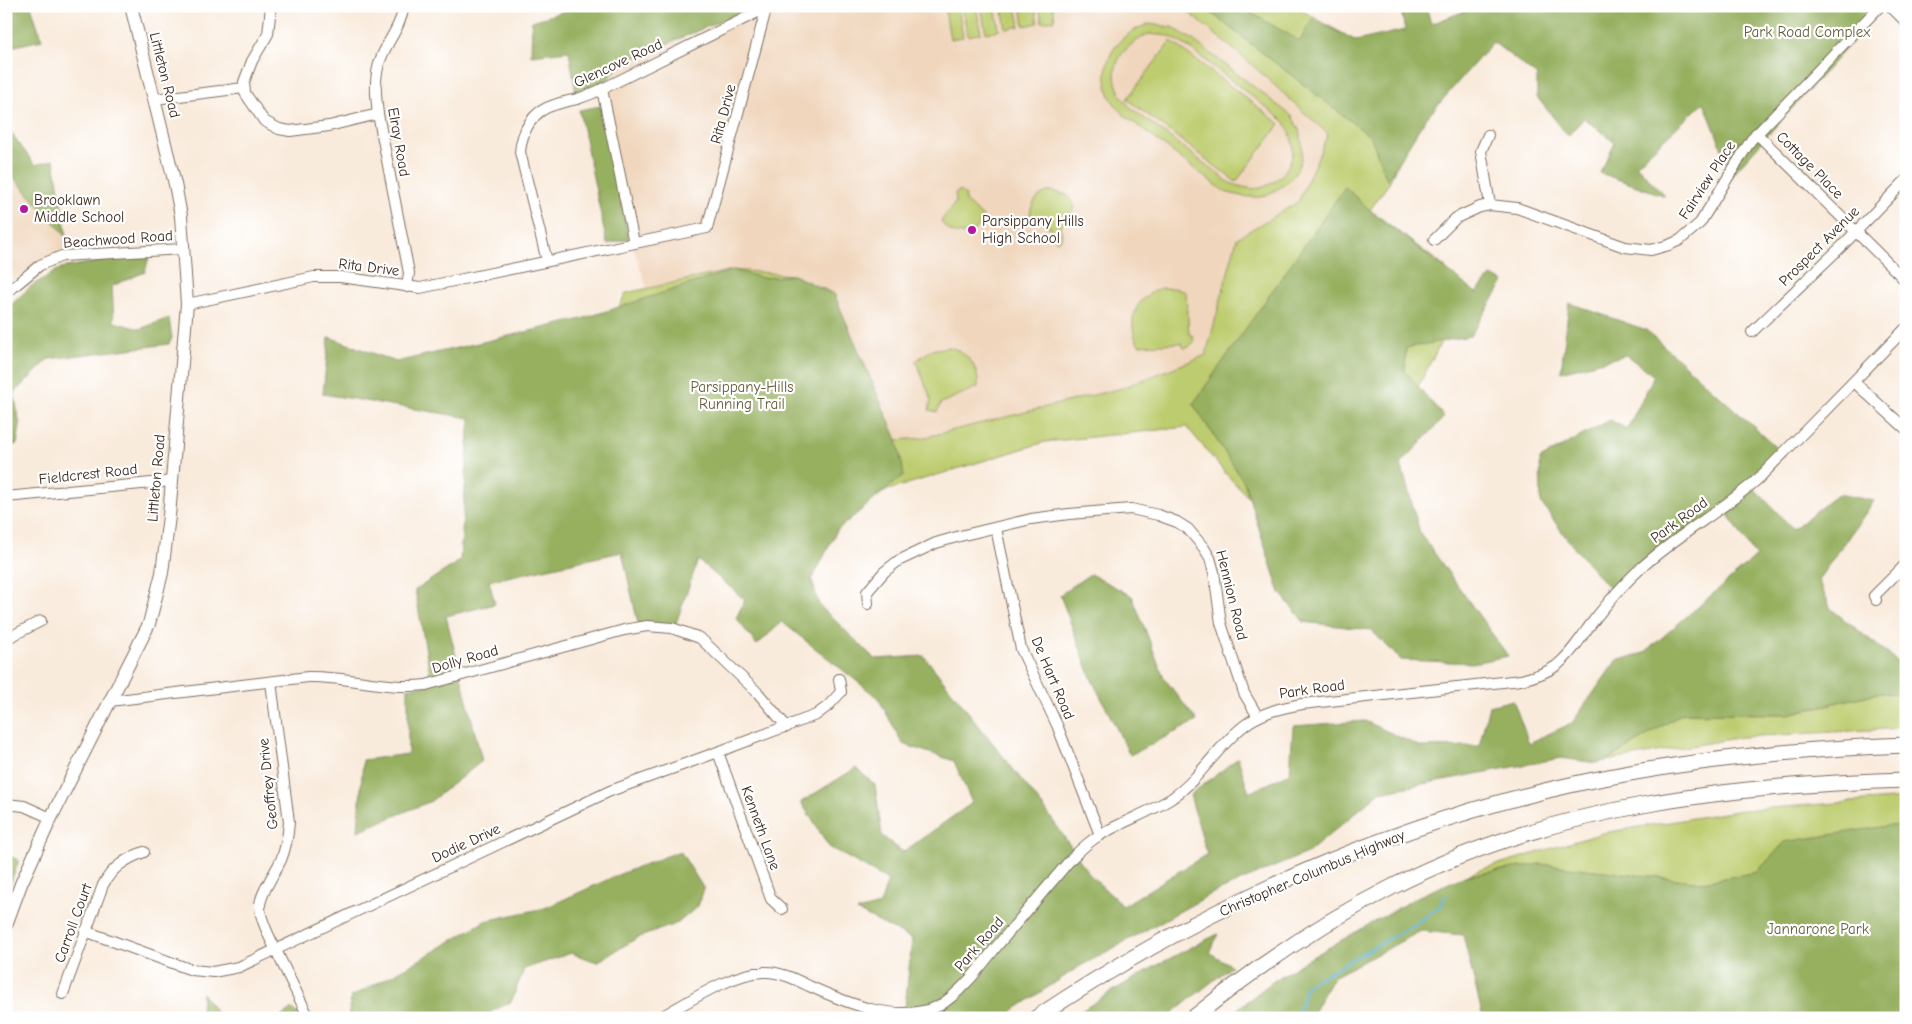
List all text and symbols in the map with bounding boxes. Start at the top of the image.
park label: Park Road Complex [1744,23,1871,41]
street label: Littleton Road [146,30,184,120]
street label: Glencove Road [571,35,665,91]
street label: Rita Drive [706,82,740,146]
street label: Elray Road [384,106,414,178]
street label: Cottage Place [1773,128,1848,203]
street label: Fairview Place [1675,137,1739,223]
place label: Brooklawn Middle School [34,191,124,226]
street label: Prospect Avenue [1775,202,1863,290]
marker: Brooklawn Middle School [18,203,30,215]
place label: Parsippany Hills High School [982,212,1084,247]
marker: Parsippany Hills High School [966,224,978,236]
street label: Beachwood Road [63,226,173,252]
street label: Rita Drive [338,254,401,280]
park label: Parsippany-Hills Running Trail [691,378,793,413]
street label: Littleton Road [143,433,169,523]
street label: Fieldcrest Road [38,460,138,488]
street label: Park Road [1647,493,1711,547]
street label: Hennion Road [1212,548,1252,642]
street label: De Hart Road [1027,634,1079,722]
street label: Dolly Road [430,641,500,677]
street label: Park Road [1278,675,1346,703]
street label: Geoffrey Drive [254,737,282,831]
street label: Kenneth Lane [737,784,785,873]
street label: Dodie Drive [429,819,504,867]
street label: Christopher Columbus Highway [1216,826,1408,920]
street label: Carroll Court [50,880,96,965]
street label: Park Road [951,913,1007,975]
park label: Jannarone Park [1767,920,1870,938]

